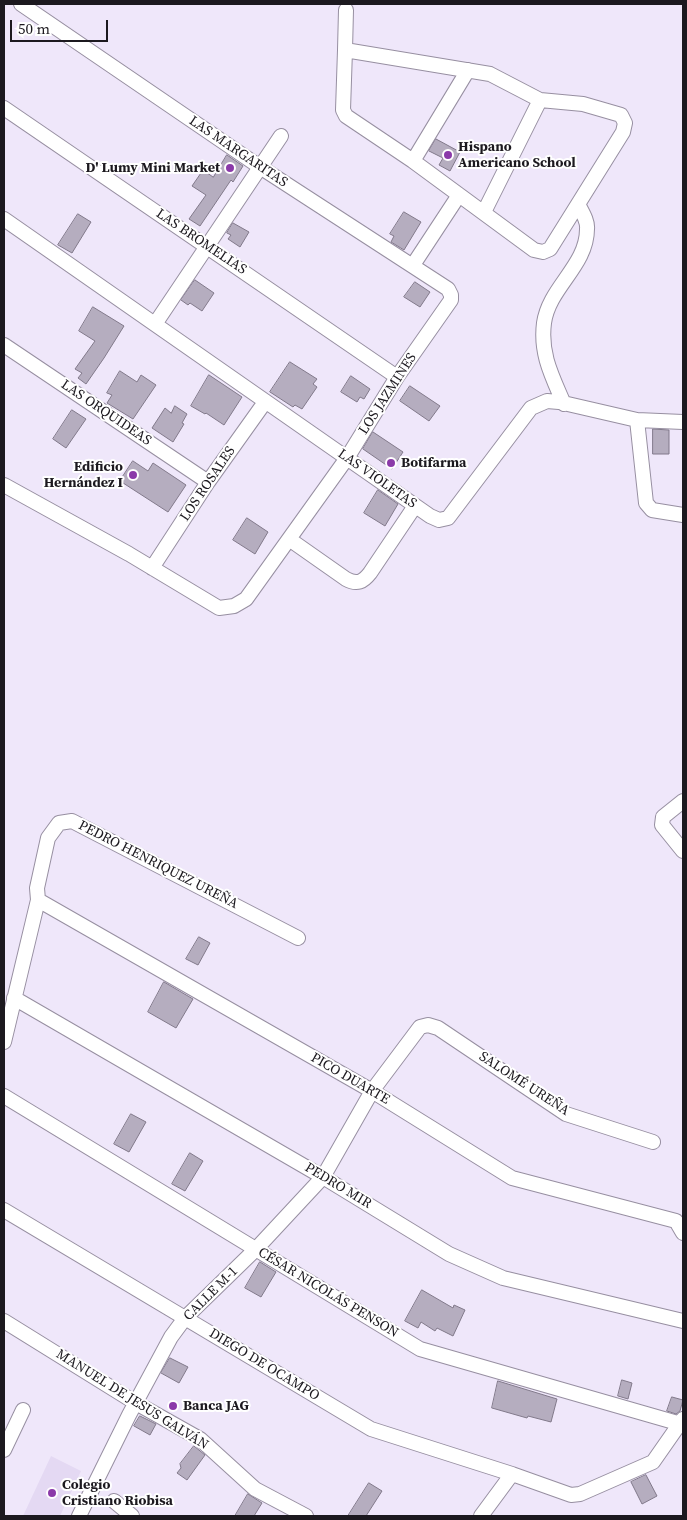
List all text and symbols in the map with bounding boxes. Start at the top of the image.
scale bar [12,10,110,42]
text: 50 m [18,18,50,39]
street label: LAS MARGARITAS [185,113,291,191]
place label: Hispano Americano School [458,139,576,172]
marker: Hispano Americano School [442,149,454,161]
place label: D' Lumy Mini Market [86,160,220,176]
marker: D' Lumy Mini Market [224,162,236,174]
street label: LAS BROMELIAS [152,205,250,279]
street label: LOS JAZMINES [355,350,421,438]
street label: LAS ORQUIDEAS [58,377,154,449]
street label: LOS ROSALES [177,443,239,525]
street label: LAS VIOLETAS [334,446,420,512]
place label: Botifarma [401,455,467,471]
marker: Botifarma [385,457,397,469]
place label: Edificio Hernández I [44,459,123,492]
marker: Edificio Hernández I [127,469,139,481]
street label: PEDRO HENRIQUEZ UREÑA [75,817,241,913]
street label: SALOMÉ UREÑA [476,1048,572,1120]
street label: PICO DUARTE [308,1050,392,1108]
street label: PEDRO MIR [302,1159,374,1213]
street label: CÉSAR NICOLÁS PENSON [255,1244,401,1342]
street label: CALLE M-1 [180,1263,242,1325]
street label: DIEGO DE OCAMPO [206,1325,322,1405]
street label: MANUEL DE JESUS GALVÁN [53,1346,211,1454]
place label: Banca JAG [183,1398,249,1414]
marker: Banca JAG [167,1400,179,1412]
place label: Colegio Cristiano Riobisa [62,1477,173,1510]
marker: Colegio Cristiano Riobisa [46,1487,58,1499]

